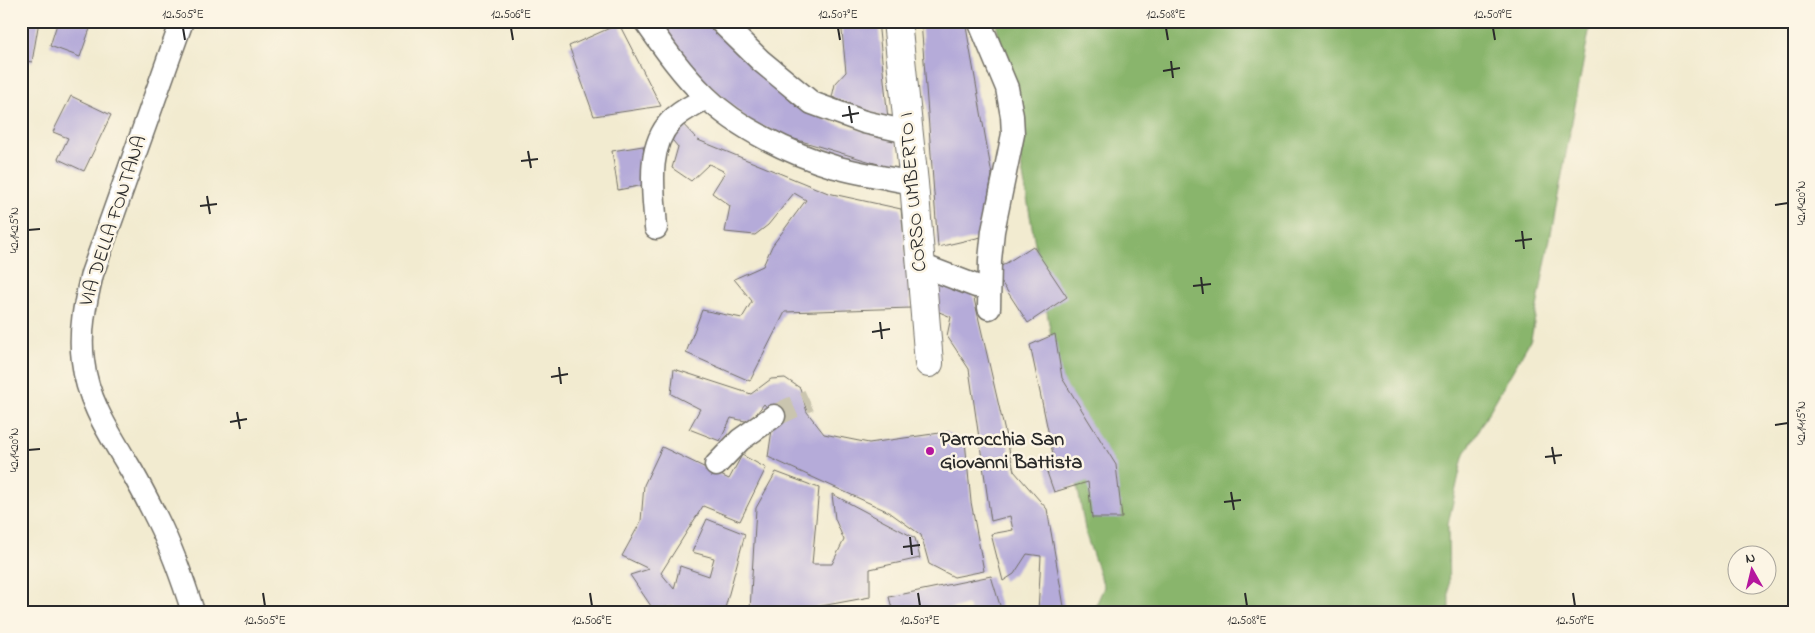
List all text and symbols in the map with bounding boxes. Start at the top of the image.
text: 12.505°E [162,6,204,24]
text: 12.506°E [491,6,531,24]
text: 12.507°E [818,6,858,24]
text: 12.508°E [1146,6,1186,24]
text: 12.509°E [1474,6,1512,24]
street label: CORSO UMBERTO I [893,111,935,273]
street label: VIA DELLA FONTANA [72,132,155,311]
text: 42.1420°N [1793,181,1811,225]
text: 42.1425°N [6,207,24,253]
text: 42.1415°N [1793,401,1811,445]
place label: Parrocchia San Giovanni Battista [940,426,1083,478]
text: 42.1420°N [6,428,24,472]
marker: Parrocchia San Giovanni Battista [924,445,936,457]
north arrow [1728,546,1778,596]
text: N [1744,548,1757,570]
text: 12.505°E [244,612,286,630]
text: 12.506°E [572,612,612,630]
text: 12.507°E [900,612,940,630]
text: 12.508°E [1227,612,1267,630]
text: 12.509°E [1556,612,1594,630]

